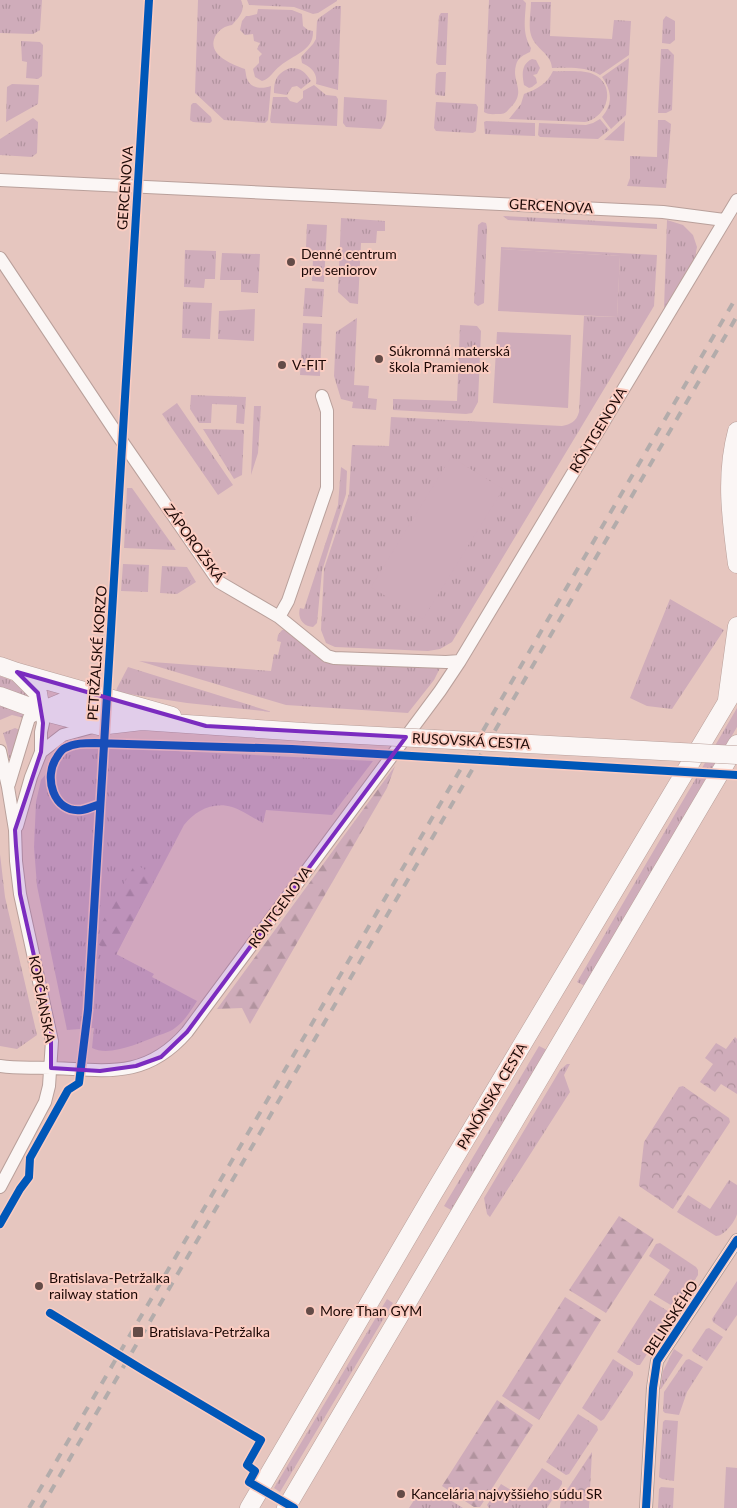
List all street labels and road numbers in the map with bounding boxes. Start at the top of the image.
street label: GERCENOVA [113,145,136,231]
street label: GERCENOVA [509,195,594,216]
street label: RÖNTGENOVA [565,384,630,475]
street label: ZÁPOROŽSKÁ [161,501,229,585]
street label: PETRŽALSKÉ KORZO [83,585,110,721]
street label: RUSOVSKÁ CESTA [412,729,531,752]
street label: RÖNTGENOVA [244,862,315,951]
street label: KOPČIANSKA [26,954,59,1044]
street label: PANÓNSKA CESTA [453,1039,530,1152]
street label: BELINSKÉHO [640,1277,701,1358]

